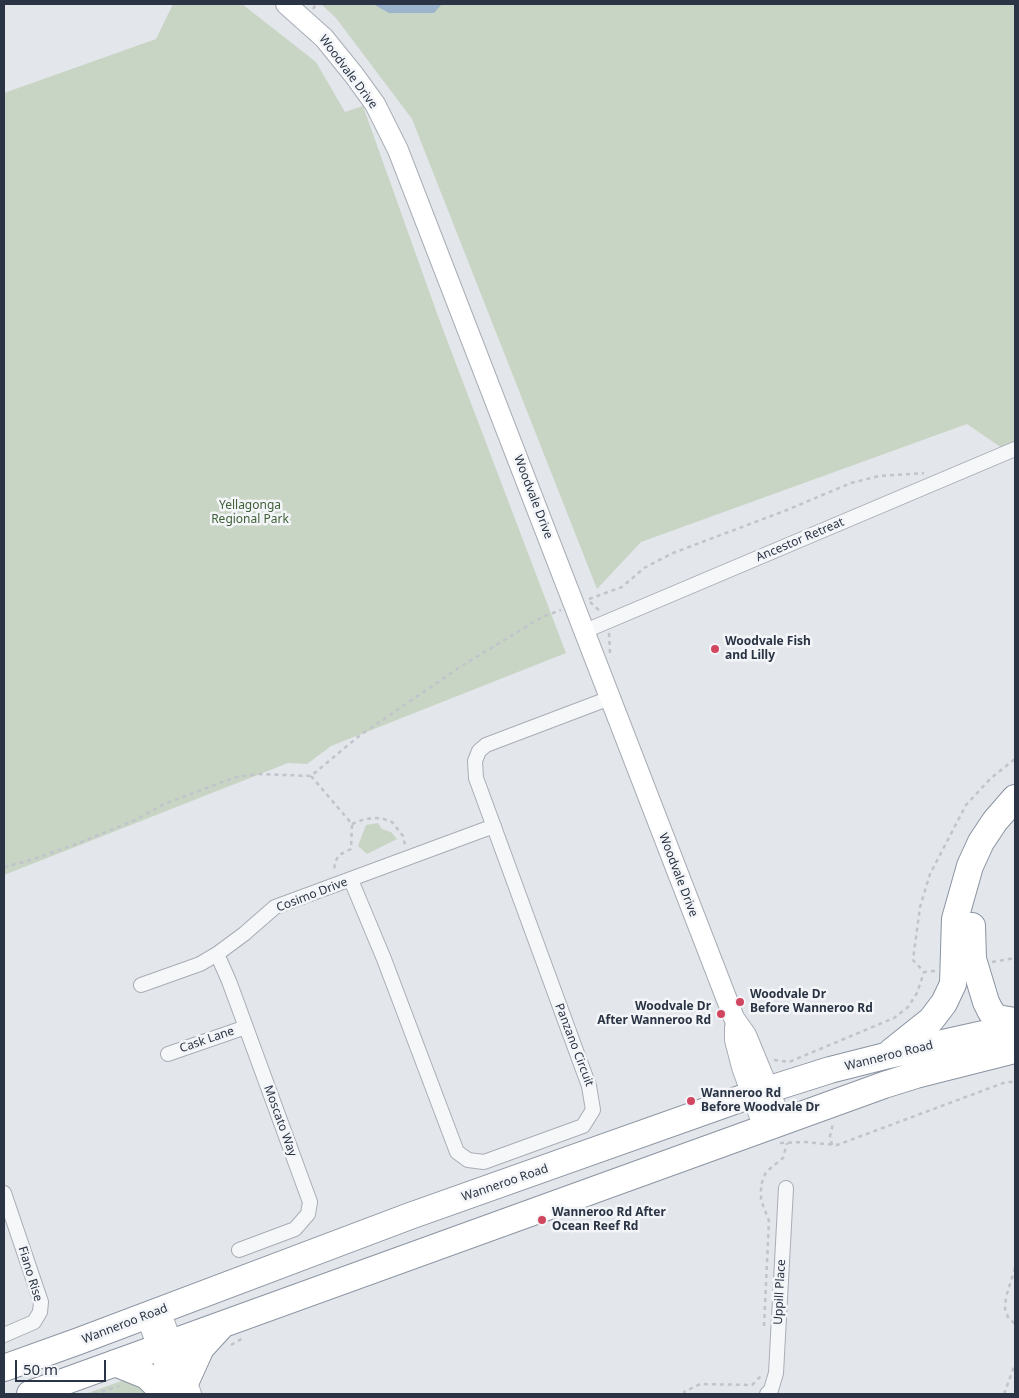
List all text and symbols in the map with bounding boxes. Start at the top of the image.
street label: Woodvale Drive [316,32,380,112]
street label: Woodvale Drive [510,453,556,541]
park label: Yellagonga Regional Park [211,499,289,527]
street label: Ancestor Retreat [754,515,846,565]
place label: Woodvale Fish and Lilly [725,635,811,663]
marker: Woodvale Fish and Lilly [709,643,721,655]
street label: Woodvale Drive [655,831,701,919]
street label: Cosimo Drive [274,875,350,915]
place label: Woodvale Dr Before Wanneroo Rd [750,988,873,1016]
marker: Woodvale Dr Before Wanneroo Rd [734,996,746,1008]
place label: Woodvale Dr After Wanneroo Rd [597,1000,711,1028]
street label: Panzano Circuit [552,1002,596,1088]
marker: Woodvale Dr After Wanneroo Rd [715,1008,727,1020]
street label: Cask Lane [178,1024,236,1056]
street label: Wanneroo Road [843,1038,935,1074]
street label: Moscato Way [260,1083,300,1159]
place label: Wanneroo Rd Before Woodvale Dr [701,1087,820,1115]
marker: Wanneroo Rd Before Woodvale Dr [685,1095,697,1107]
street label: Wanneroo Road [460,1161,550,1205]
place label: Wanneroo Rd After Ocean Reef Rd [552,1206,666,1234]
marker: Wanneroo Rd After Ocean Reef Rd [536,1214,548,1226]
street label: Fiano Rise [15,1245,45,1303]
street label: Uppill Place [771,1259,789,1325]
street label: Wanneroo Road [80,1301,170,1347]
scale bar [18,1350,109,1382]
text: 50 m [23,1359,58,1379]

